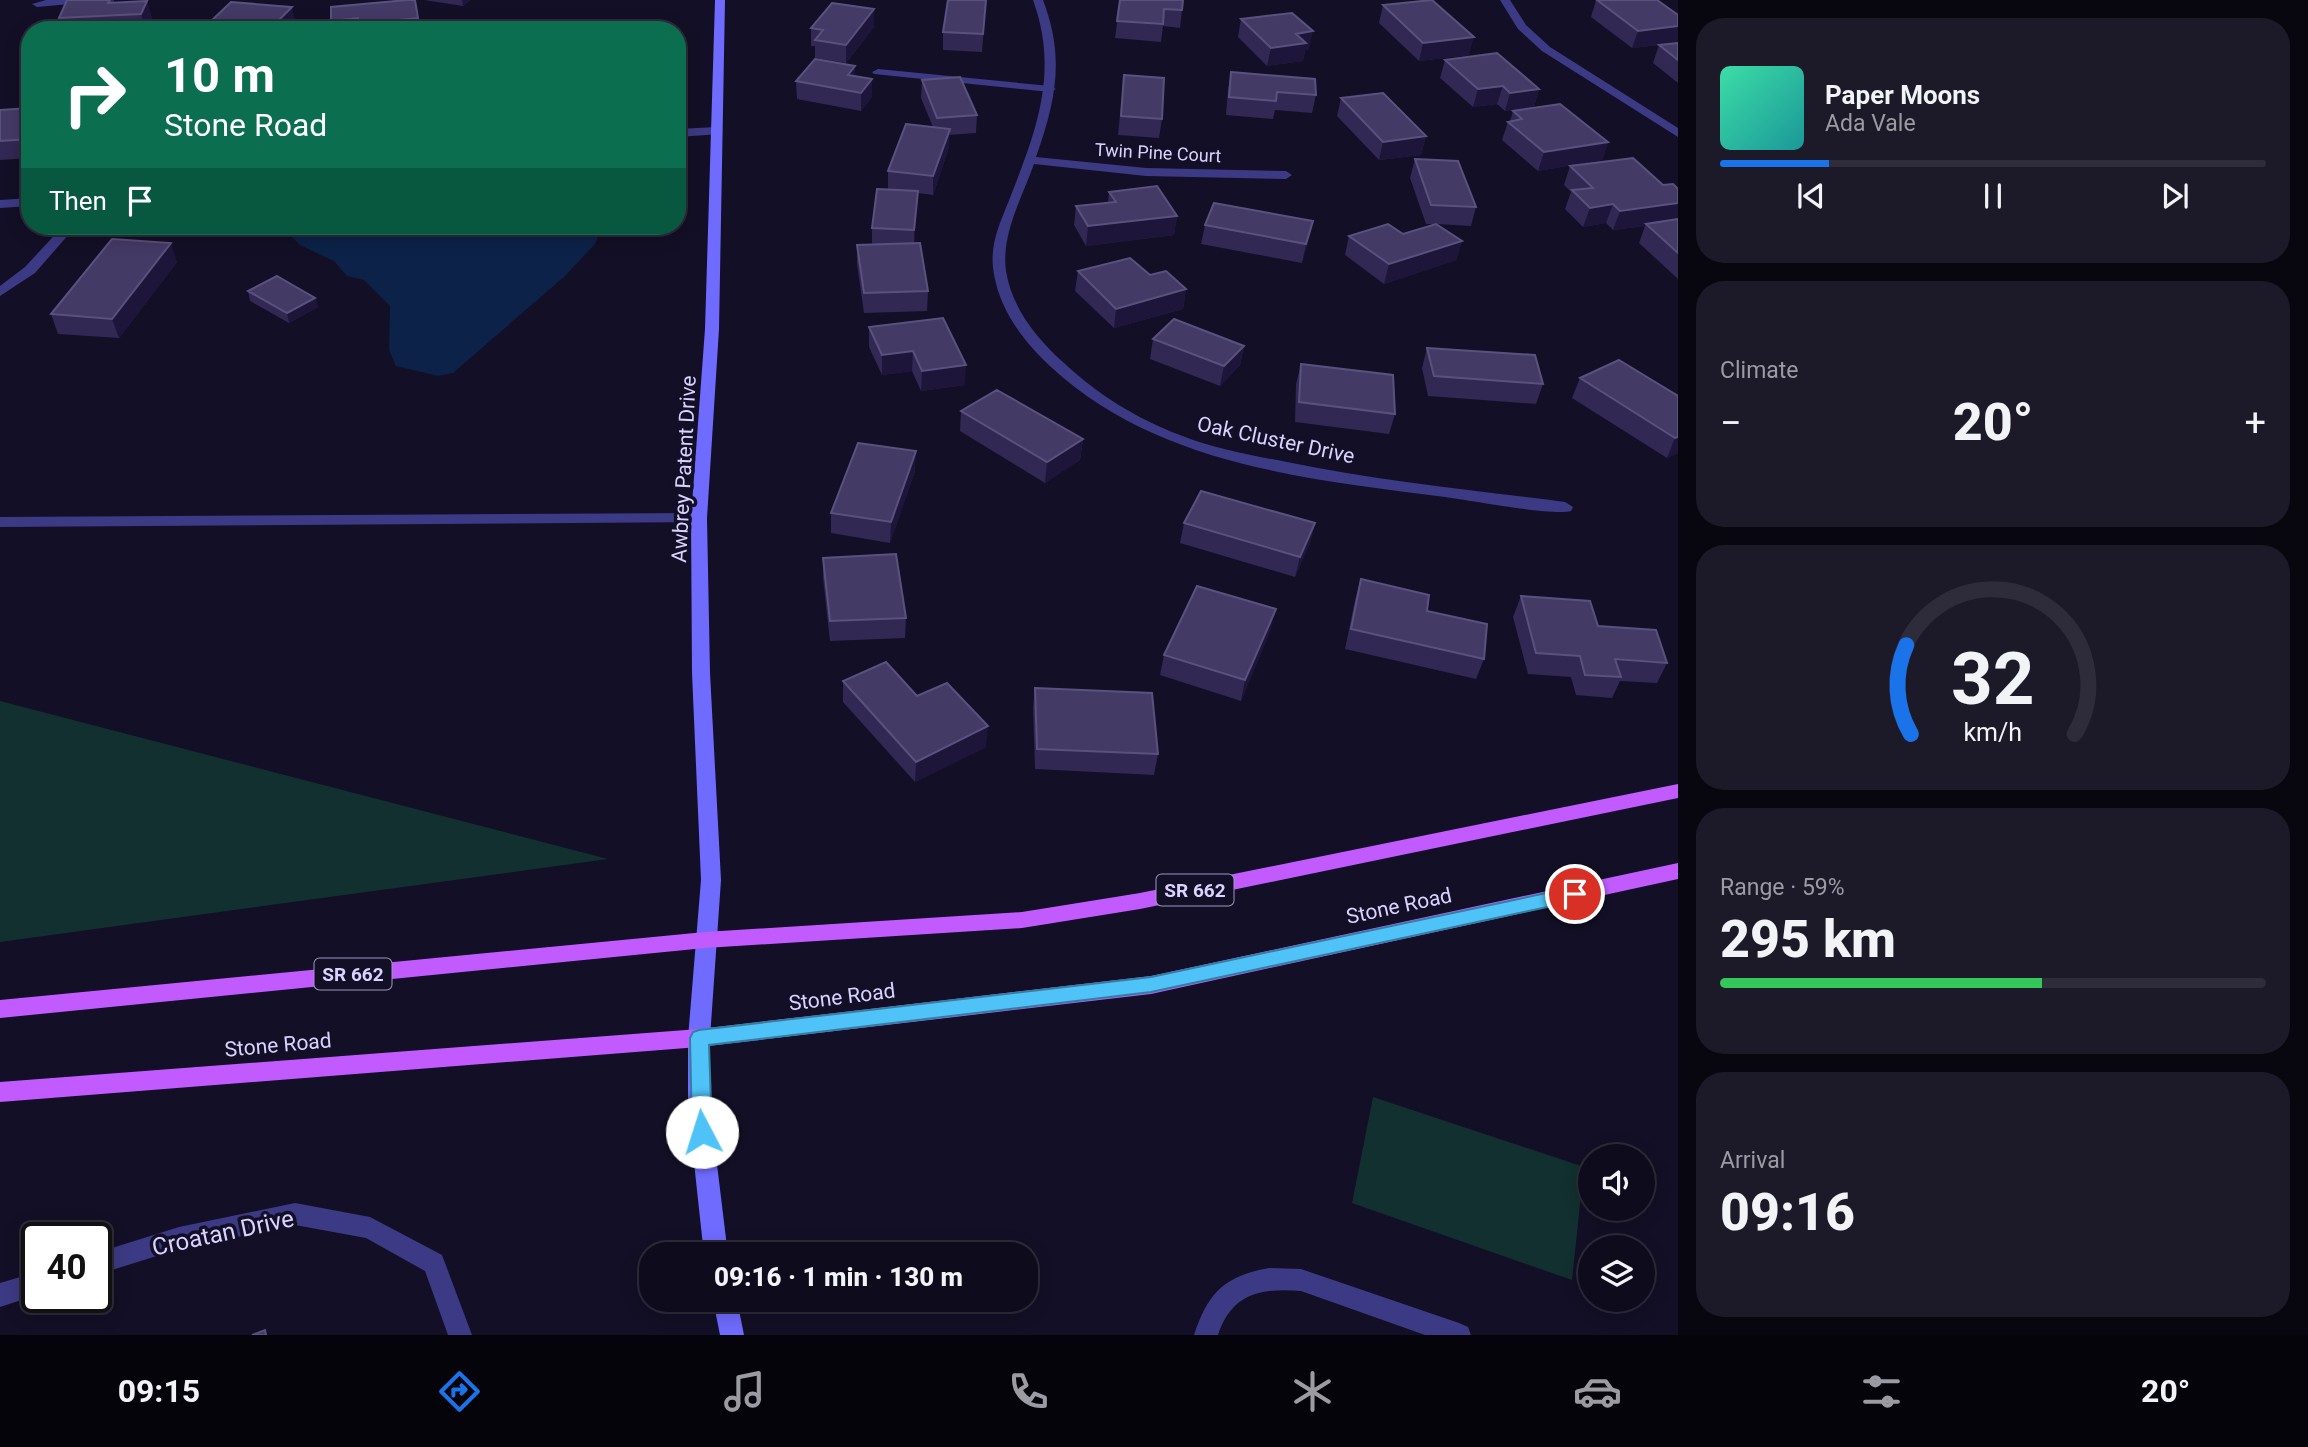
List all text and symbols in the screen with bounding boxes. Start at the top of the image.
text: 10 m [164,47,275,104]
icon: right [49,49,140,140]
text: Paper Moons [1825,80,1980,110]
text: Stone Road [164,106,327,144]
text: Ada Vale [1825,110,1916,137]
street label: Twin Pine Court [1094,139,1222,166]
icon: previous [1792,177,1830,215]
icon: pause [1974,177,2012,215]
icon: next [2156,177,2194,215]
icon: arrive [121,182,159,220]
text: Then [49,186,107,216]
text: Climate [1720,357,1799,384]
street label: Awbrey Patent Drive [667,375,701,563]
text: 20° [1953,392,2033,453]
text: − [1720,401,1742,445]
text: + [2244,401,2266,445]
street label: Oak Cluster Drive [1195,412,1357,468]
text: 32 [1951,636,2035,722]
text: km/h [1964,717,2022,746]
pin [1545,864,1605,924]
road number: SR 662 [1156,874,1234,906]
text: Range · 59% [1720,874,1845,901]
icon: arrive [1556,875,1594,913]
street label: Stone Road [1344,883,1454,929]
text: 295 km [1720,909,1896,970]
road number: SR 662 [314,958,392,990]
street label: Stone Road [787,979,897,1015]
street label: Stone Road [224,1028,332,1062]
position arrow [665,1095,739,1169]
map controls [1578,1144,1655,1312]
button: sound [1578,1144,1655,1221]
text: Arrival [1720,1147,1785,1174]
text: 09:16 [1720,1182,1855,1243]
street label: Croatan Drive [150,1204,296,1262]
speed limit sign: 40 [21,1222,112,1313]
button: layers [1578,1235,1655,1312]
text: 09:16 · 1 min · 130 m [714,1262,963,1292]
icon: directions [435,1367,484,1416]
icon: music [720,1367,769,1416]
icon: phone [1004,1367,1053,1416]
icon: climate [1288,1367,1337,1416]
icon: car [1573,1367,1622,1416]
icon: filters [1857,1367,1906,1416]
text: 09:15 [118,1372,200,1410]
text: 20° [2141,1372,2190,1410]

